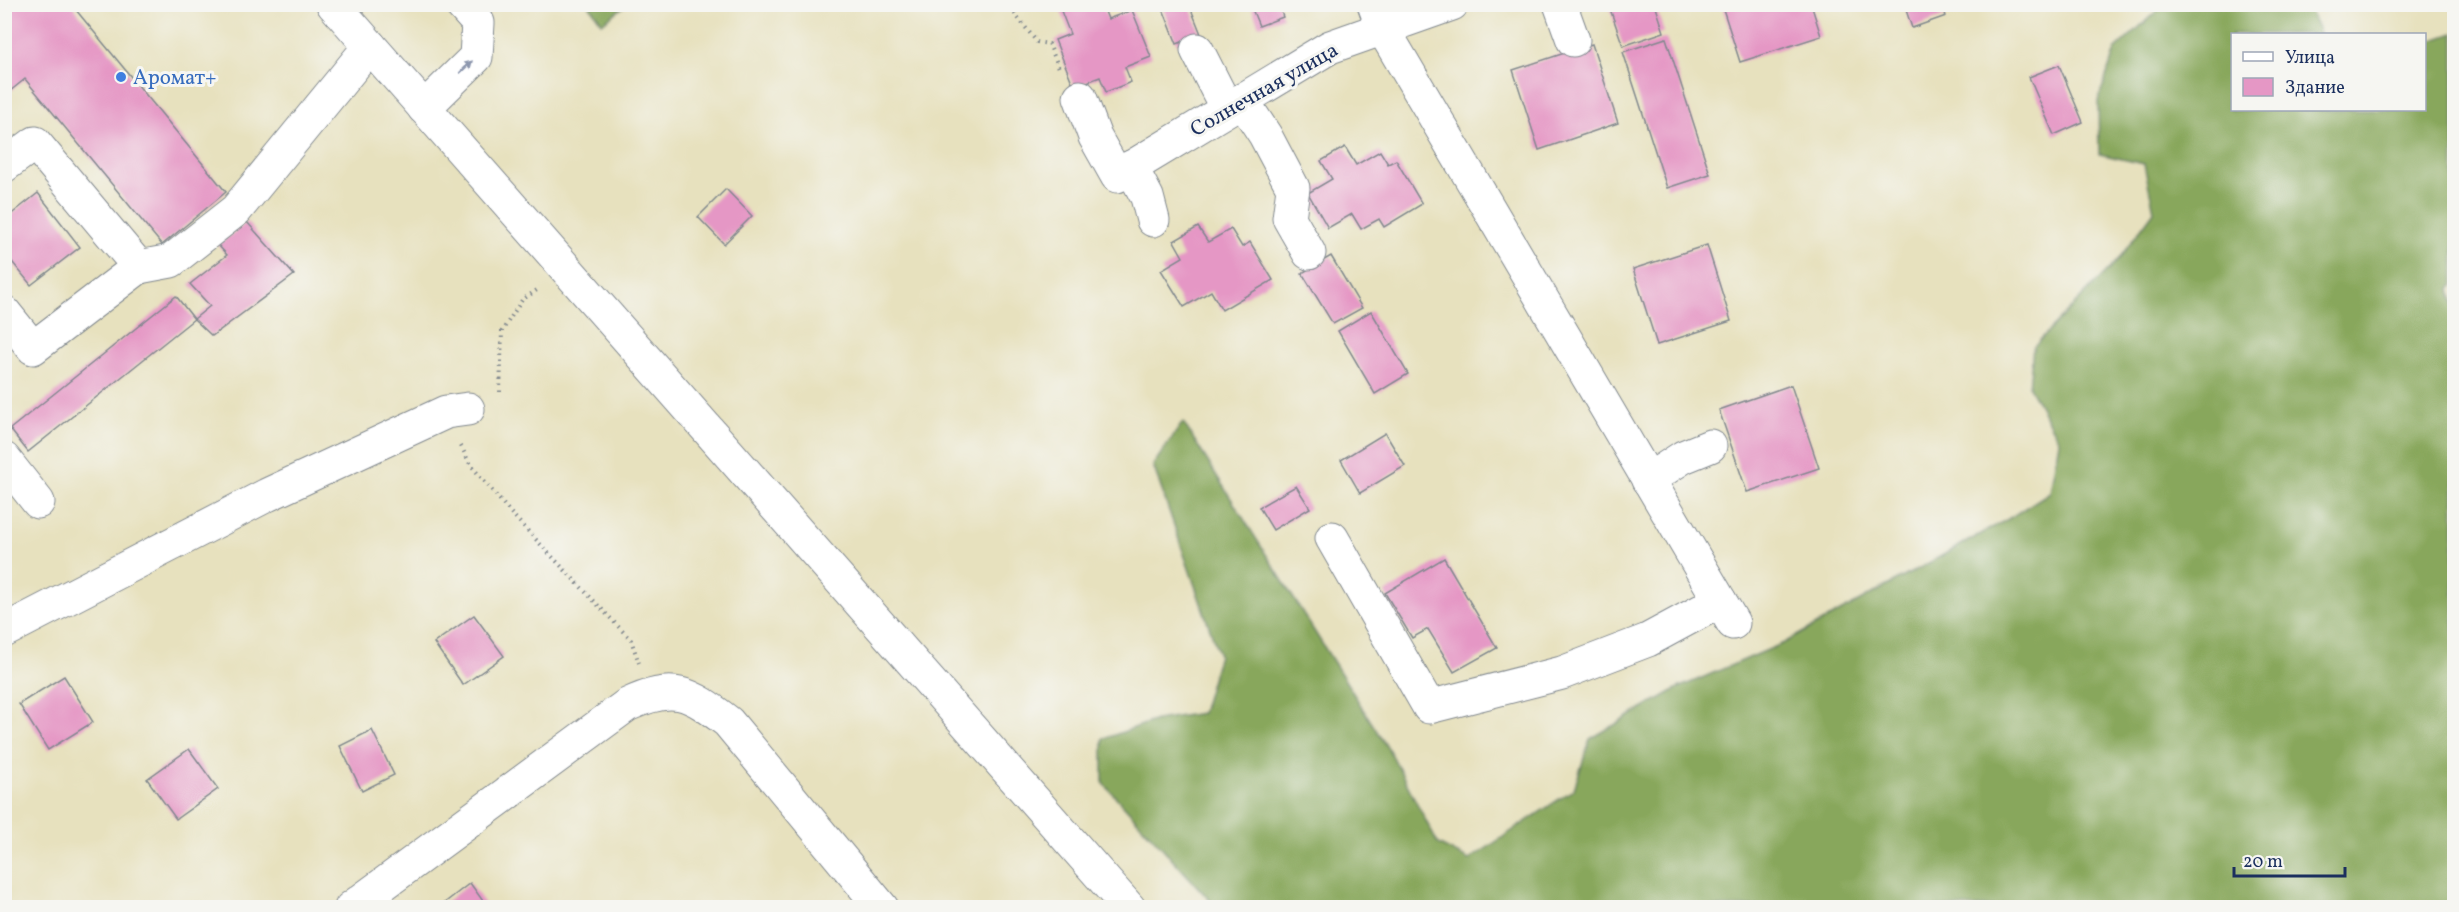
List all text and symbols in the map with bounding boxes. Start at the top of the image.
legend [2231,33,2426,111]
street label: Солнечная улица [1185,36,1344,145]
text: Улица [2285,46,2335,71]
one-way arrow [458,60,473,74]
place label: Аромат+ [133,64,217,93]
marker: Аромат+ [114,70,128,84]
text: Здание [2285,76,2345,101]
scale bar [2234,840,2345,878]
text: 20 m [2243,850,2283,875]

